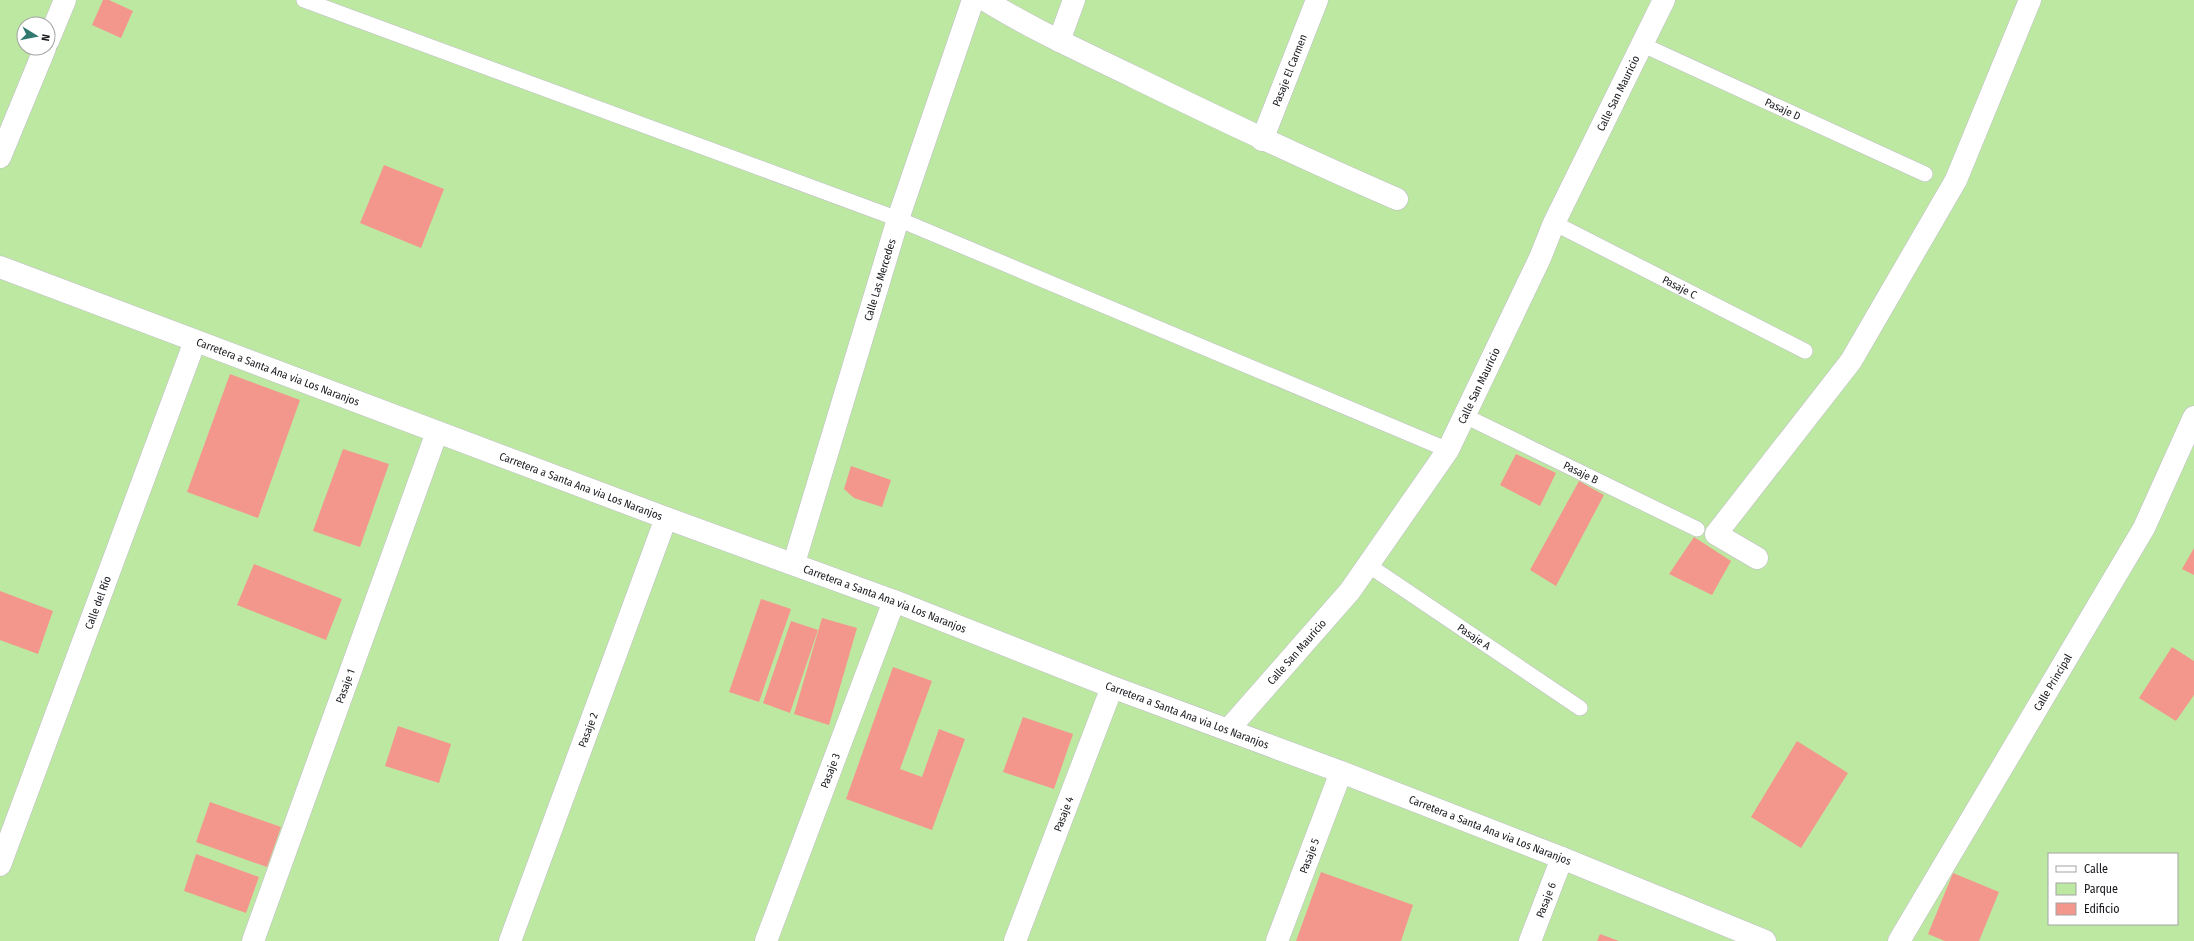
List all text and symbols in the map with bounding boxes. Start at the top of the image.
north arrow [16,16,56,56]
text: N [38,33,52,42]
street label: Pasaje El Carmen [1270,33,1310,108]
street label: Calle San Mauricio [1594,53,1643,133]
street label: Pasaje D [1763,96,1802,123]
street label: Calle Las Mercedes [862,237,899,322]
street label: Pasaje C [1660,273,1699,302]
street label: Carretera a Santa Ana via Los Naranjos [194,336,361,409]
street label: Calle San Mauricio [1456,346,1503,426]
street label: Carretera a Santa Ana via Los Naranjos [498,450,665,523]
street label: Pasaje B [1561,459,1600,487]
street label: Carretera a Santa Ana via Los Naranjos [801,563,968,636]
street label: Calle del Río [82,574,114,631]
street label: Calle San Mauricio [1265,617,1329,688]
street label: Pasaje A [1455,621,1493,653]
street label: Calle Principal [2031,651,2075,713]
street label: Pasaje 1 [333,667,358,705]
street label: Carretera a Santa Ana via Los Naranjos [1104,679,1271,752]
street label: Pasaje 2 [576,711,601,749]
street label: Pasaje 3 [818,752,843,790]
street label: Carretera a Santa Ana via Los Naranjos [1407,793,1573,868]
street label: Pasaje 4 [1051,794,1077,834]
street label: Pasaje 5 [1297,837,1322,875]
legend [2048,853,2178,925]
text: Calle [2084,862,2108,876]
street label: Pasaje 6 [1534,880,1559,920]
text: Parque [2084,882,2118,896]
text: Edificio [2084,902,2120,916]

